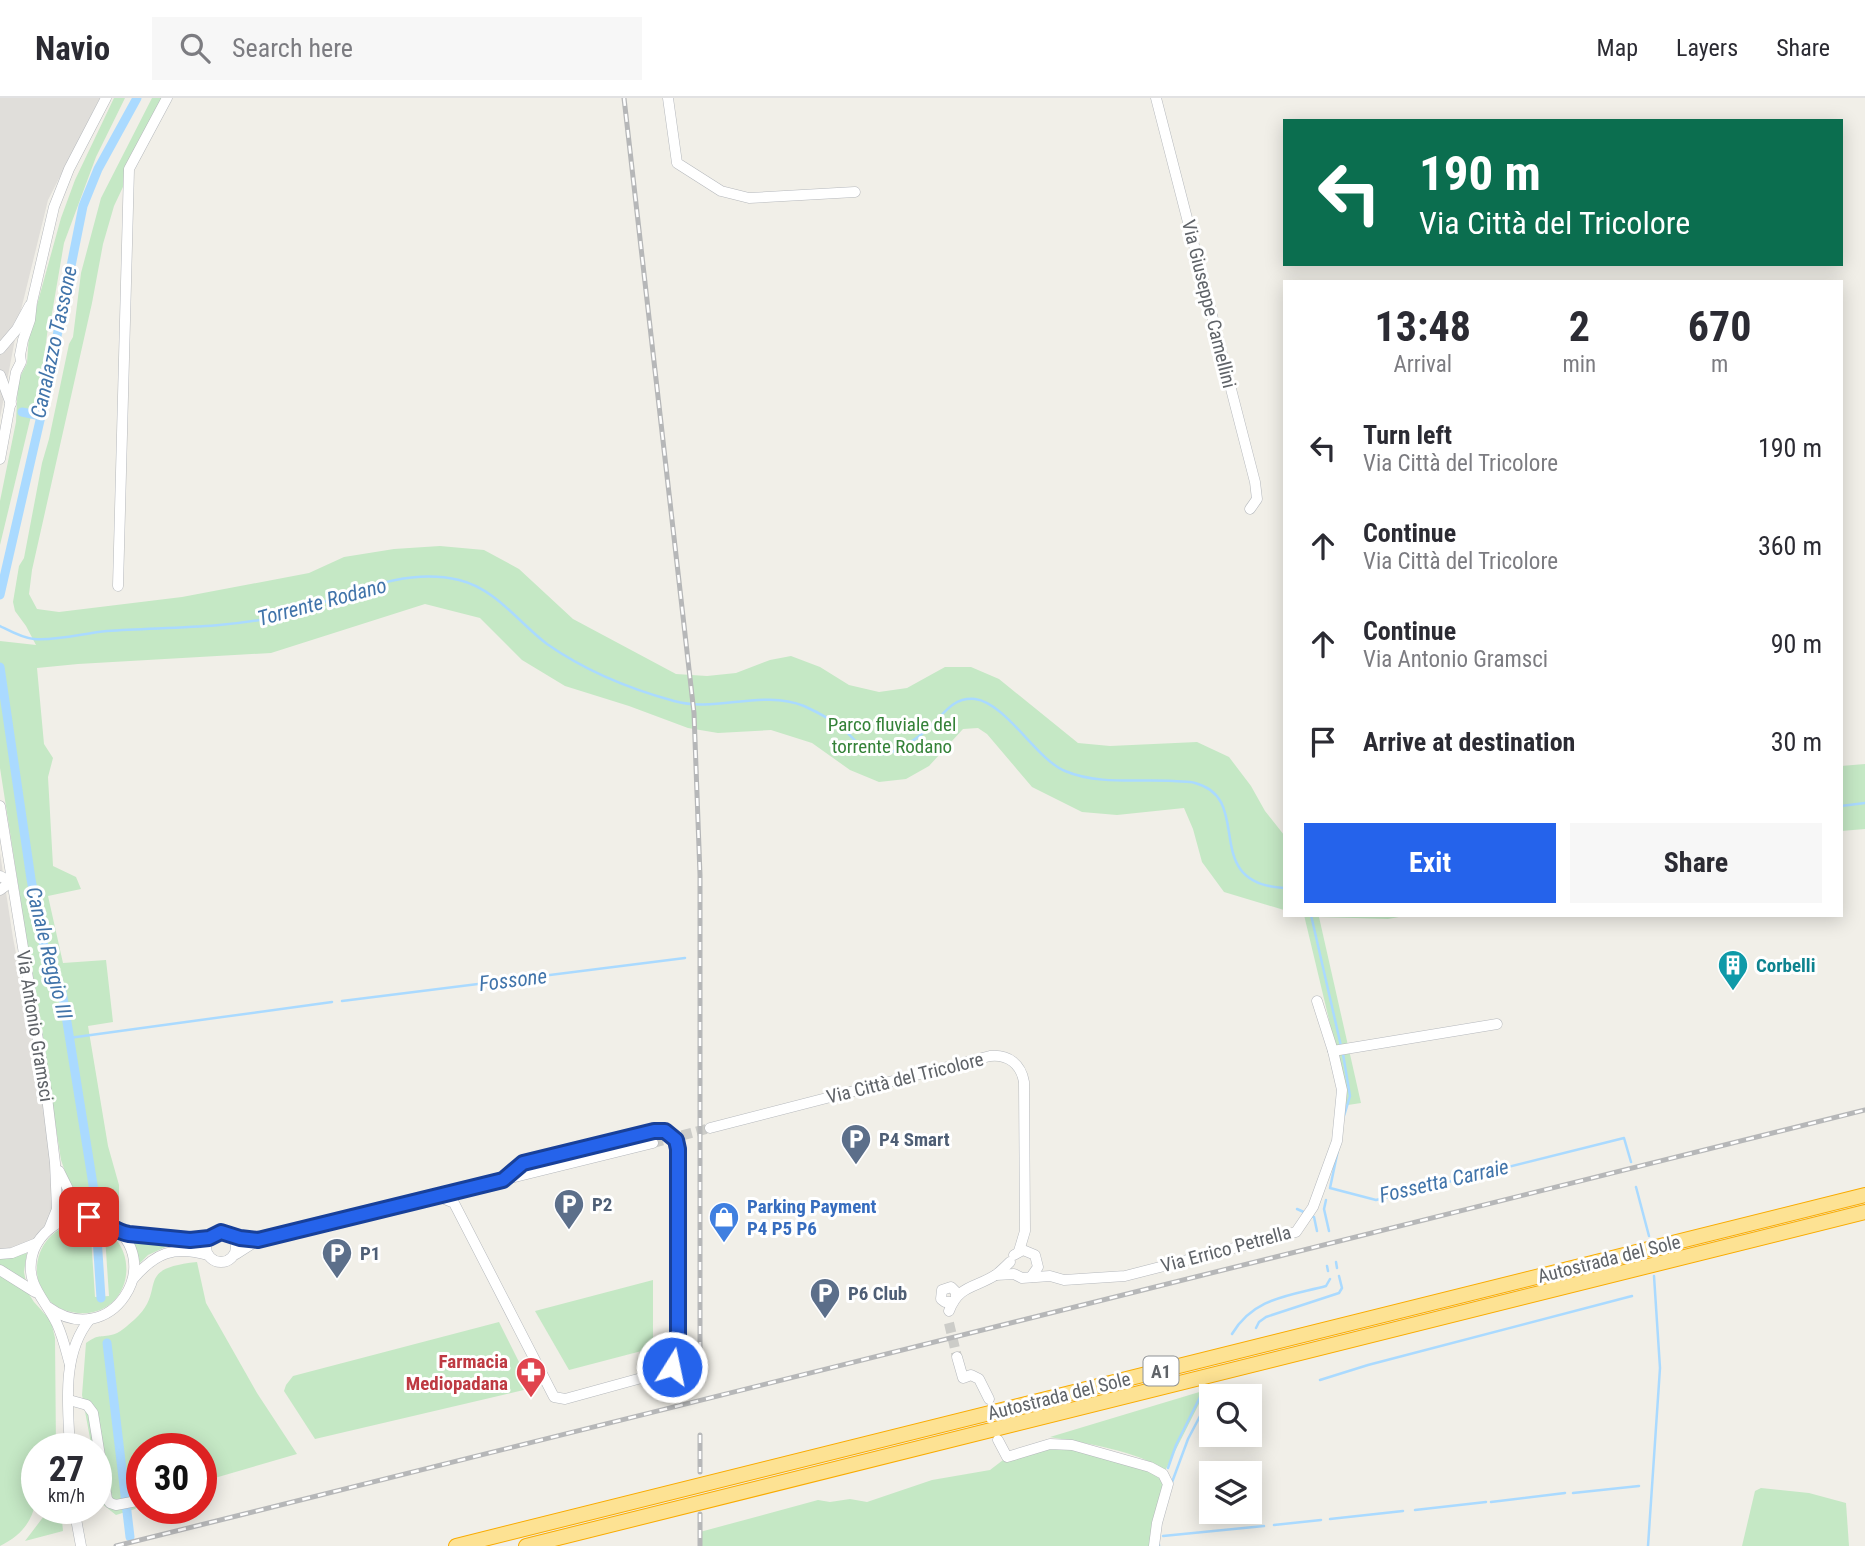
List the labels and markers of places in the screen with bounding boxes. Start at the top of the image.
building icon: Corbelli [1716,948,1750,992]
place label: Corbelli [1756,954,1815,977]
parking icon: P4 Smart [839,1122,873,1166]
place label: P4 Smart [879,1128,950,1151]
pin [59,1187,119,1247]
parking icon: P2 [552,1187,586,1231]
place label: P2 [592,1193,612,1216]
place label: Parking Payment P4 P5 P6 [747,1195,877,1240]
shop icon: Parking Payment P4 P5 P6 [707,1200,741,1244]
parking icon: P1 [320,1236,354,1280]
place label: P1 [360,1242,380,1265]
parking icon: P6 Club [808,1276,842,1320]
place label: P6 Club [848,1282,907,1305]
place label: Farmacia Mediopadana [406,1350,508,1395]
pharmacy icon: Farmacia Mediopadana [514,1355,548,1399]

